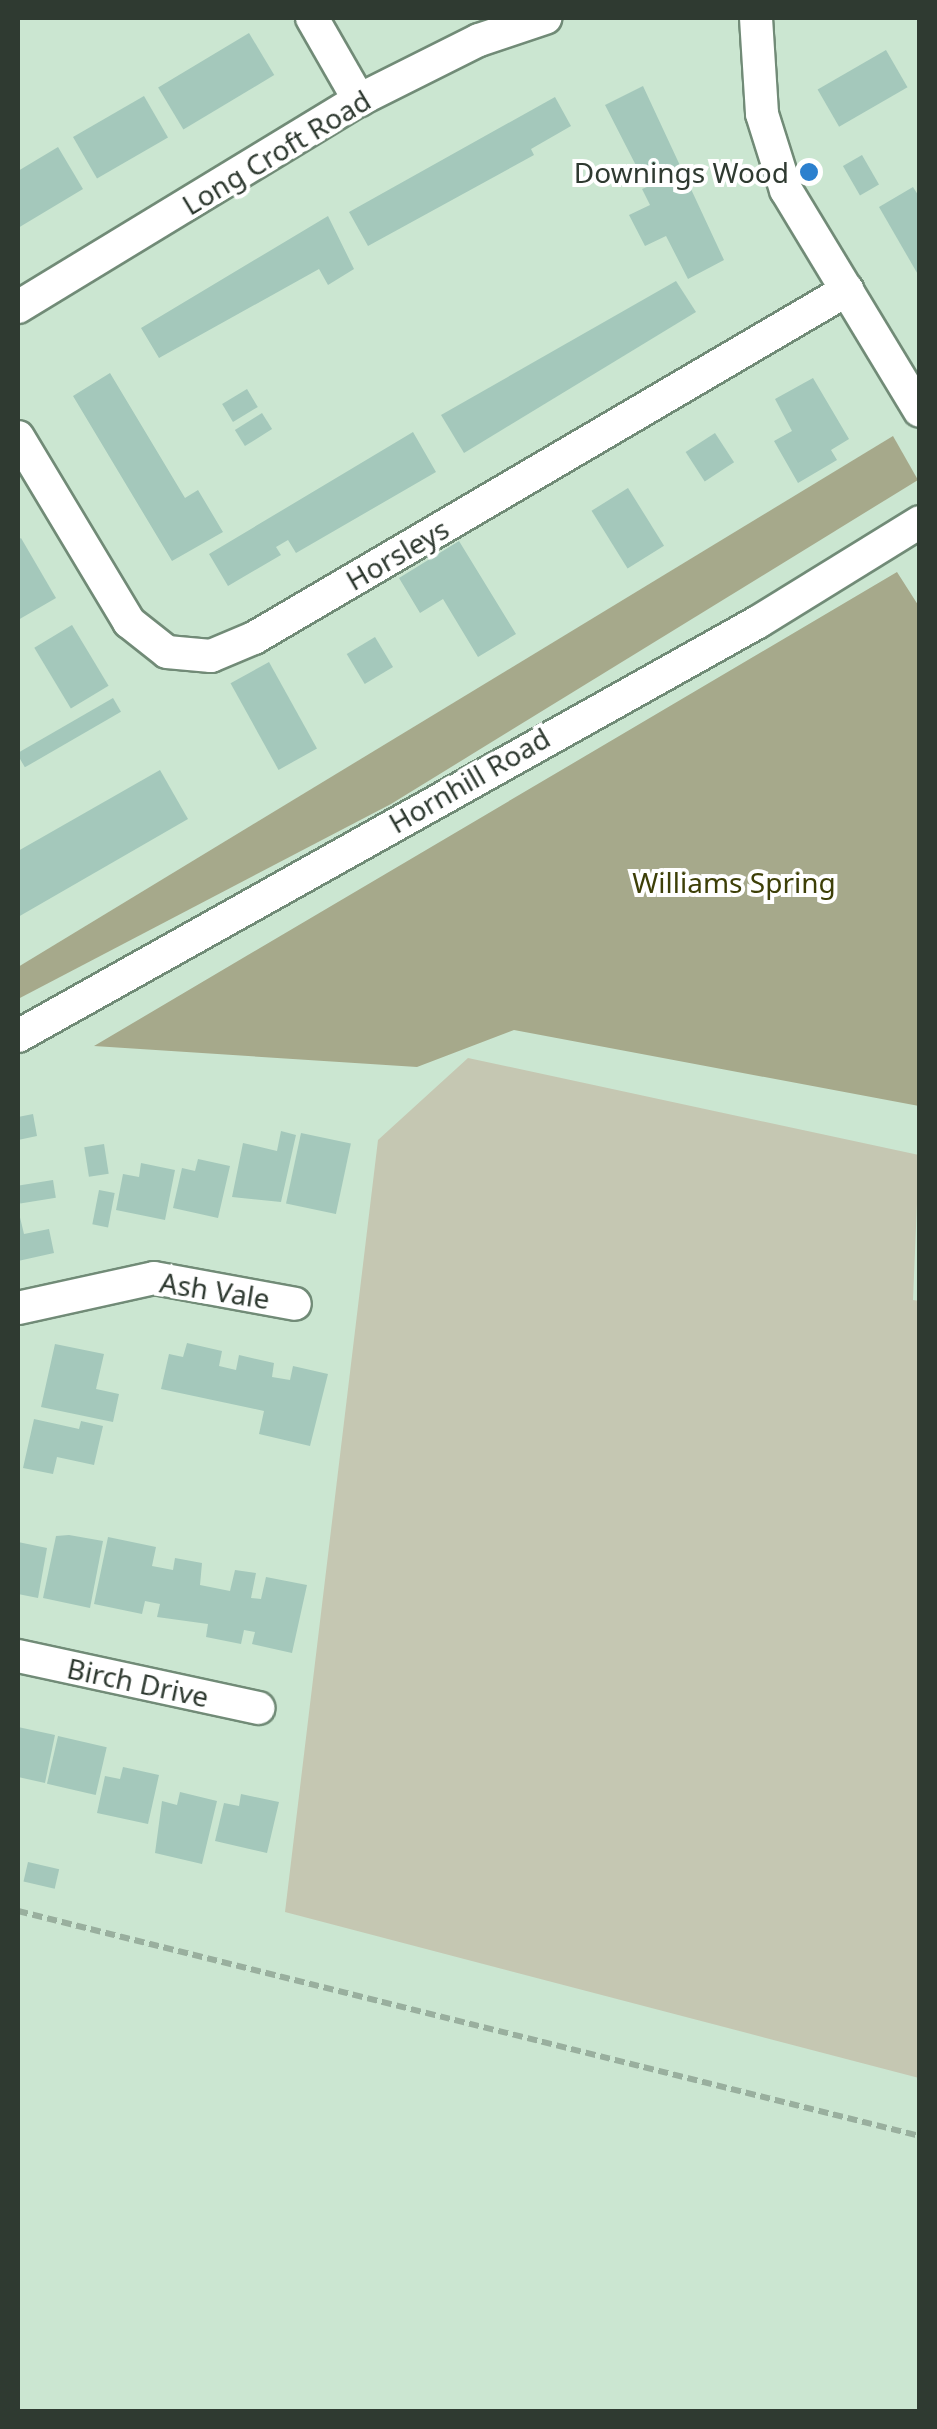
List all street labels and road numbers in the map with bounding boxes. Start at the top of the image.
street label: Long Croft Road [176,83,376,221]
street label: Horsleys [340,511,454,597]
street label: Hornhill Road [383,720,555,840]
street label: Ash Vale [158,1265,272,1315]
street label: Birch Drive [64,1651,212,1713]

